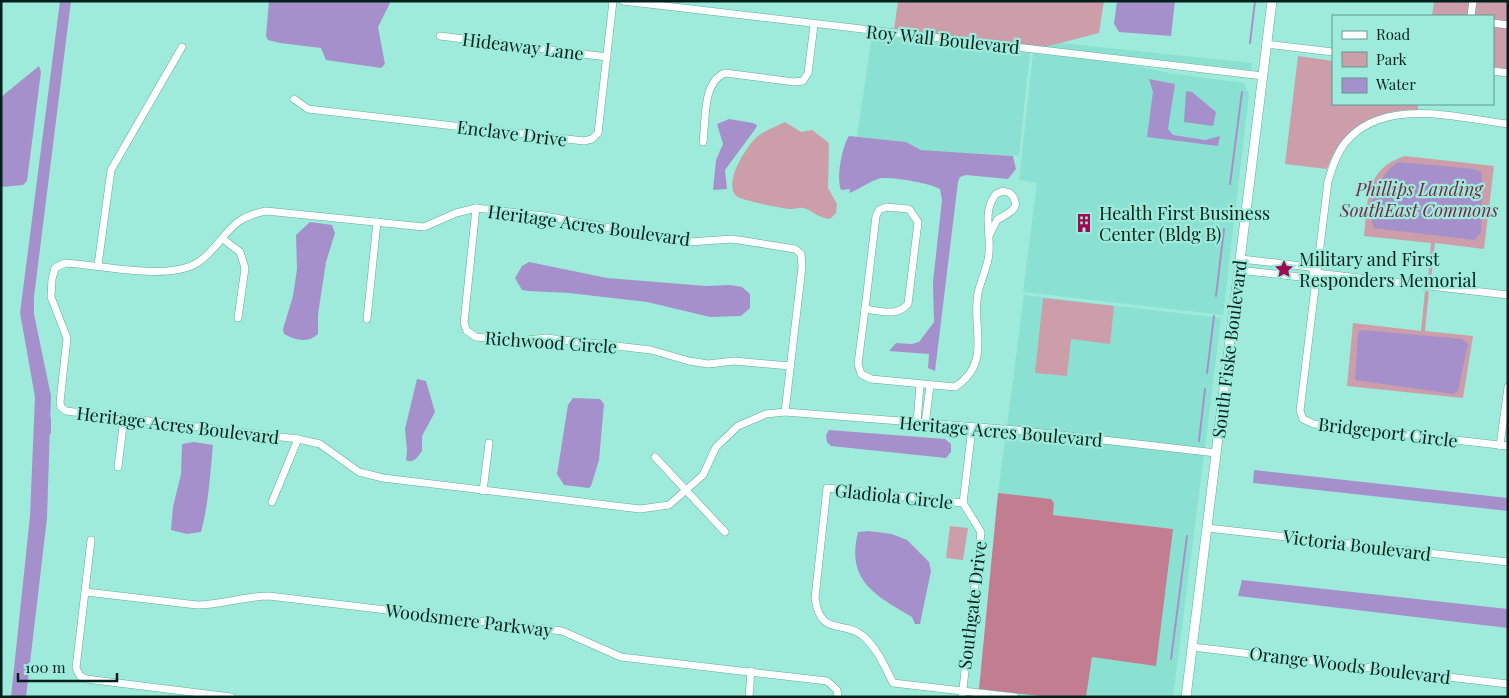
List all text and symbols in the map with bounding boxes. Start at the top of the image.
legend [1332,15,1494,105]
street label: Roy Wall Boulevard [865,19,1022,59]
text: Road [1376,24,1410,44]
street label: Hideaway Lane [461,27,585,65]
text: Park [1376,49,1408,69]
text: Water [1375,74,1416,94]
street label: Enclave Drive [456,114,568,152]
park label: Phillips Landing SouthEast Commons [1339,177,1498,222]
street label: Heritage Acres Boulevard [486,199,692,251]
place label: Health First Business Center (Bldg B) [1099,201,1270,246]
building icon: Health First Business Center (Bldg B) [1073,212,1095,234]
place label: Military and First Responders Memorial [1299,247,1477,292]
street label: South Fiske Boulevard [1206,258,1252,439]
place icon: Military and First Responders Memorial [1273,258,1295,280]
street label: Richwood Circle [484,325,618,359]
street label: Heritage Acres Boulevard [75,401,281,449]
street label: Heritage Acres Boulevard [898,410,1104,452]
street label: Bridgeport Circle [1317,412,1459,452]
street label: Gladiola Circle [834,478,954,514]
street label: Victoria Boulevard [1281,524,1433,566]
street label: Southgate Drive [952,539,992,671]
street label: Woodsmere Parkway [383,598,554,642]
street label: Orange Woods Boulevard [1248,641,1452,689]
scale bar [18,650,116,682]
text: 100 m [25,657,66,677]

